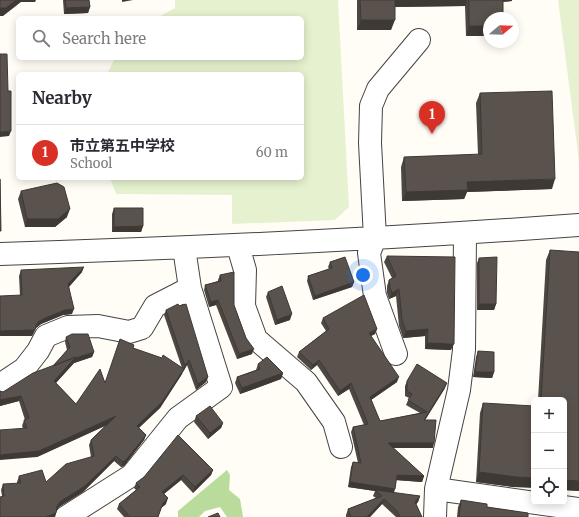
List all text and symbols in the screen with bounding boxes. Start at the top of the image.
north arrow [483,12,519,48]
search box [16,16,304,60]
icon: search [30,27,52,49]
text: Search here [62,29,146,48]
text: Nearby [32,87,92,109]
pin: 1 [419,101,445,134]
text: 市立第五中学校 [70,136,175,155]
text: 1 [42,144,48,161]
text: 60 m [256,144,288,161]
text: School [70,155,112,172]
your location [353,265,373,285]
map controls [531,397,567,505]
button: + [531,397,567,433]
button: − [531,433,567,469]
button: locate [531,469,567,505]

